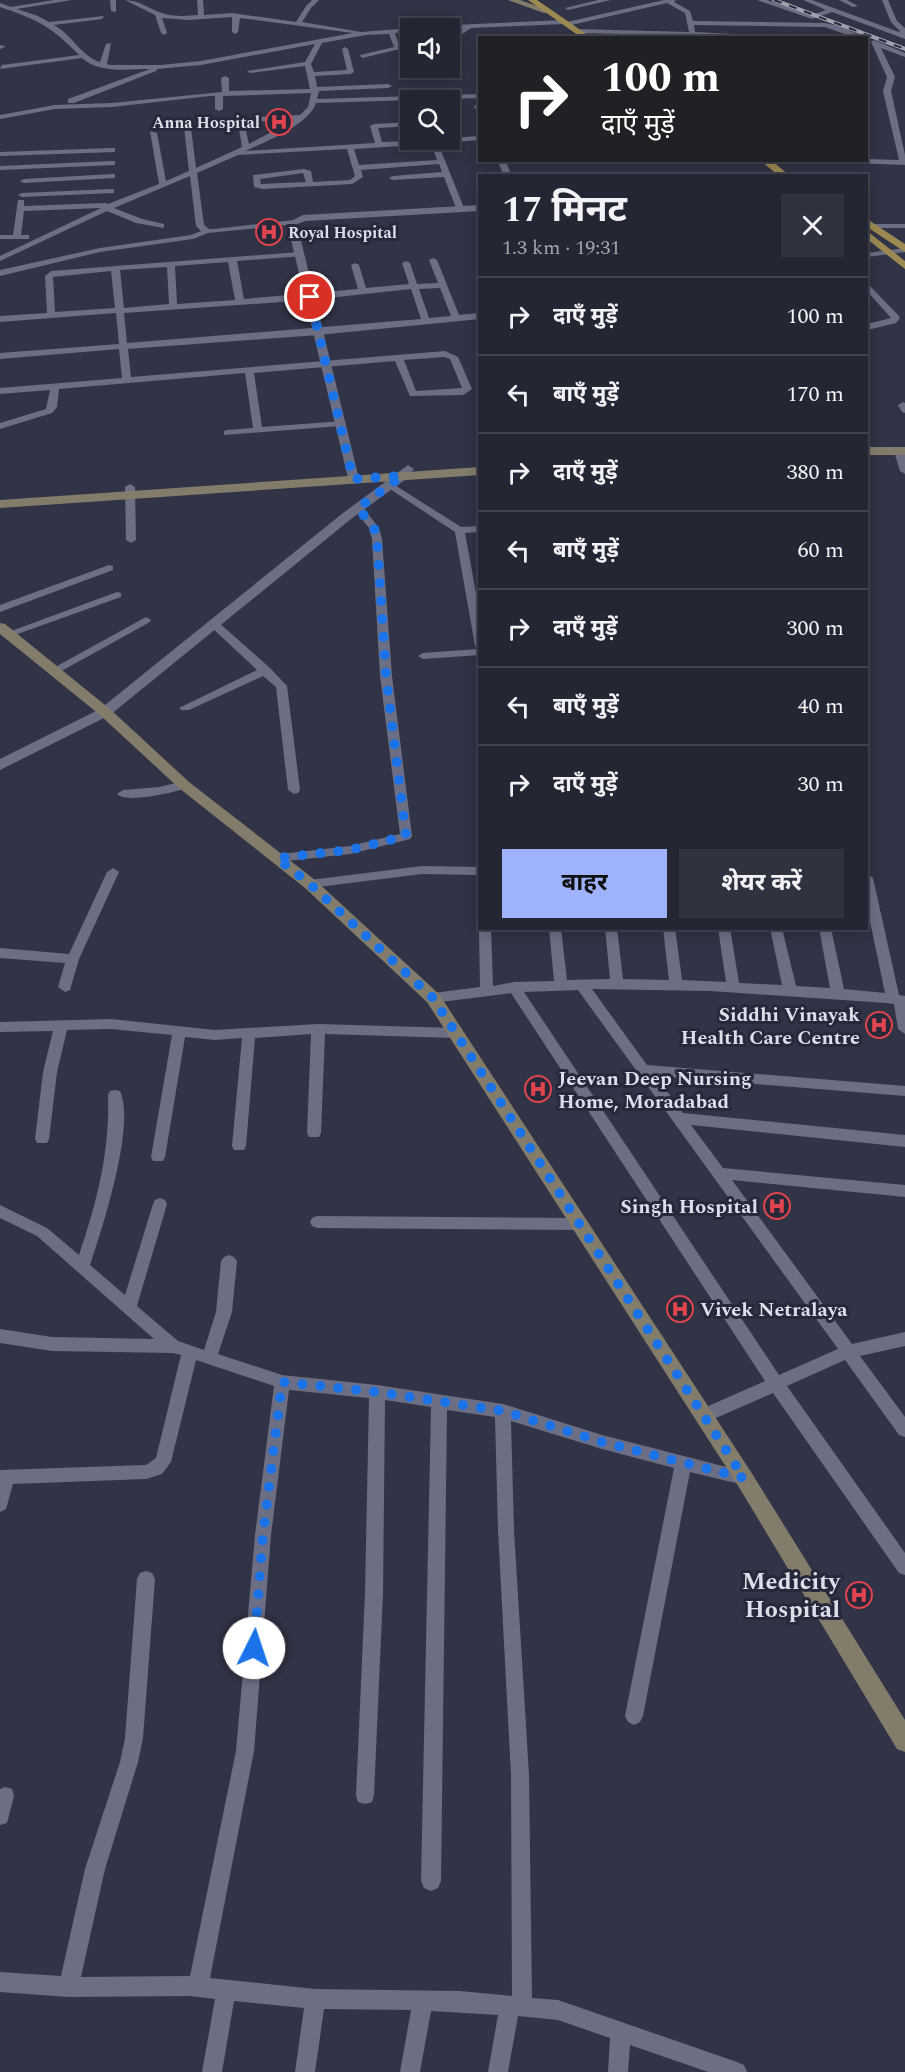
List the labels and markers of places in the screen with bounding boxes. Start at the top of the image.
hospital icon: Anna Hospital [264,107,294,137]
place label: Anna Hospital [152,111,260,135]
hospital icon: Royal Hospital [254,217,284,247]
place label: Royal Hospital [288,221,397,245]
pin [284,271,335,322]
place label: Siddhi Vinayak Health Care Centre [681,1000,860,1053]
hospital icon: Siddhi Vinayak Health Care Centre [864,1010,894,1040]
place label: Jeevan Deep Nursing Home, Moradabad [558,1064,752,1117]
hospital icon: Jeevan Deep Nursing Home, Moradabad [523,1074,553,1104]
hospital icon: Singh Hospital [762,1191,792,1221]
place label: Singh Hospital [620,1192,758,1222]
hospital icon: Vivek Netralaya [665,1294,695,1324]
place label: Vivek Netralaya [700,1295,848,1325]
place label: Medicity Hospital [742,1564,842,1628]
hospital icon: Medicity Hospital [844,1580,874,1610]

